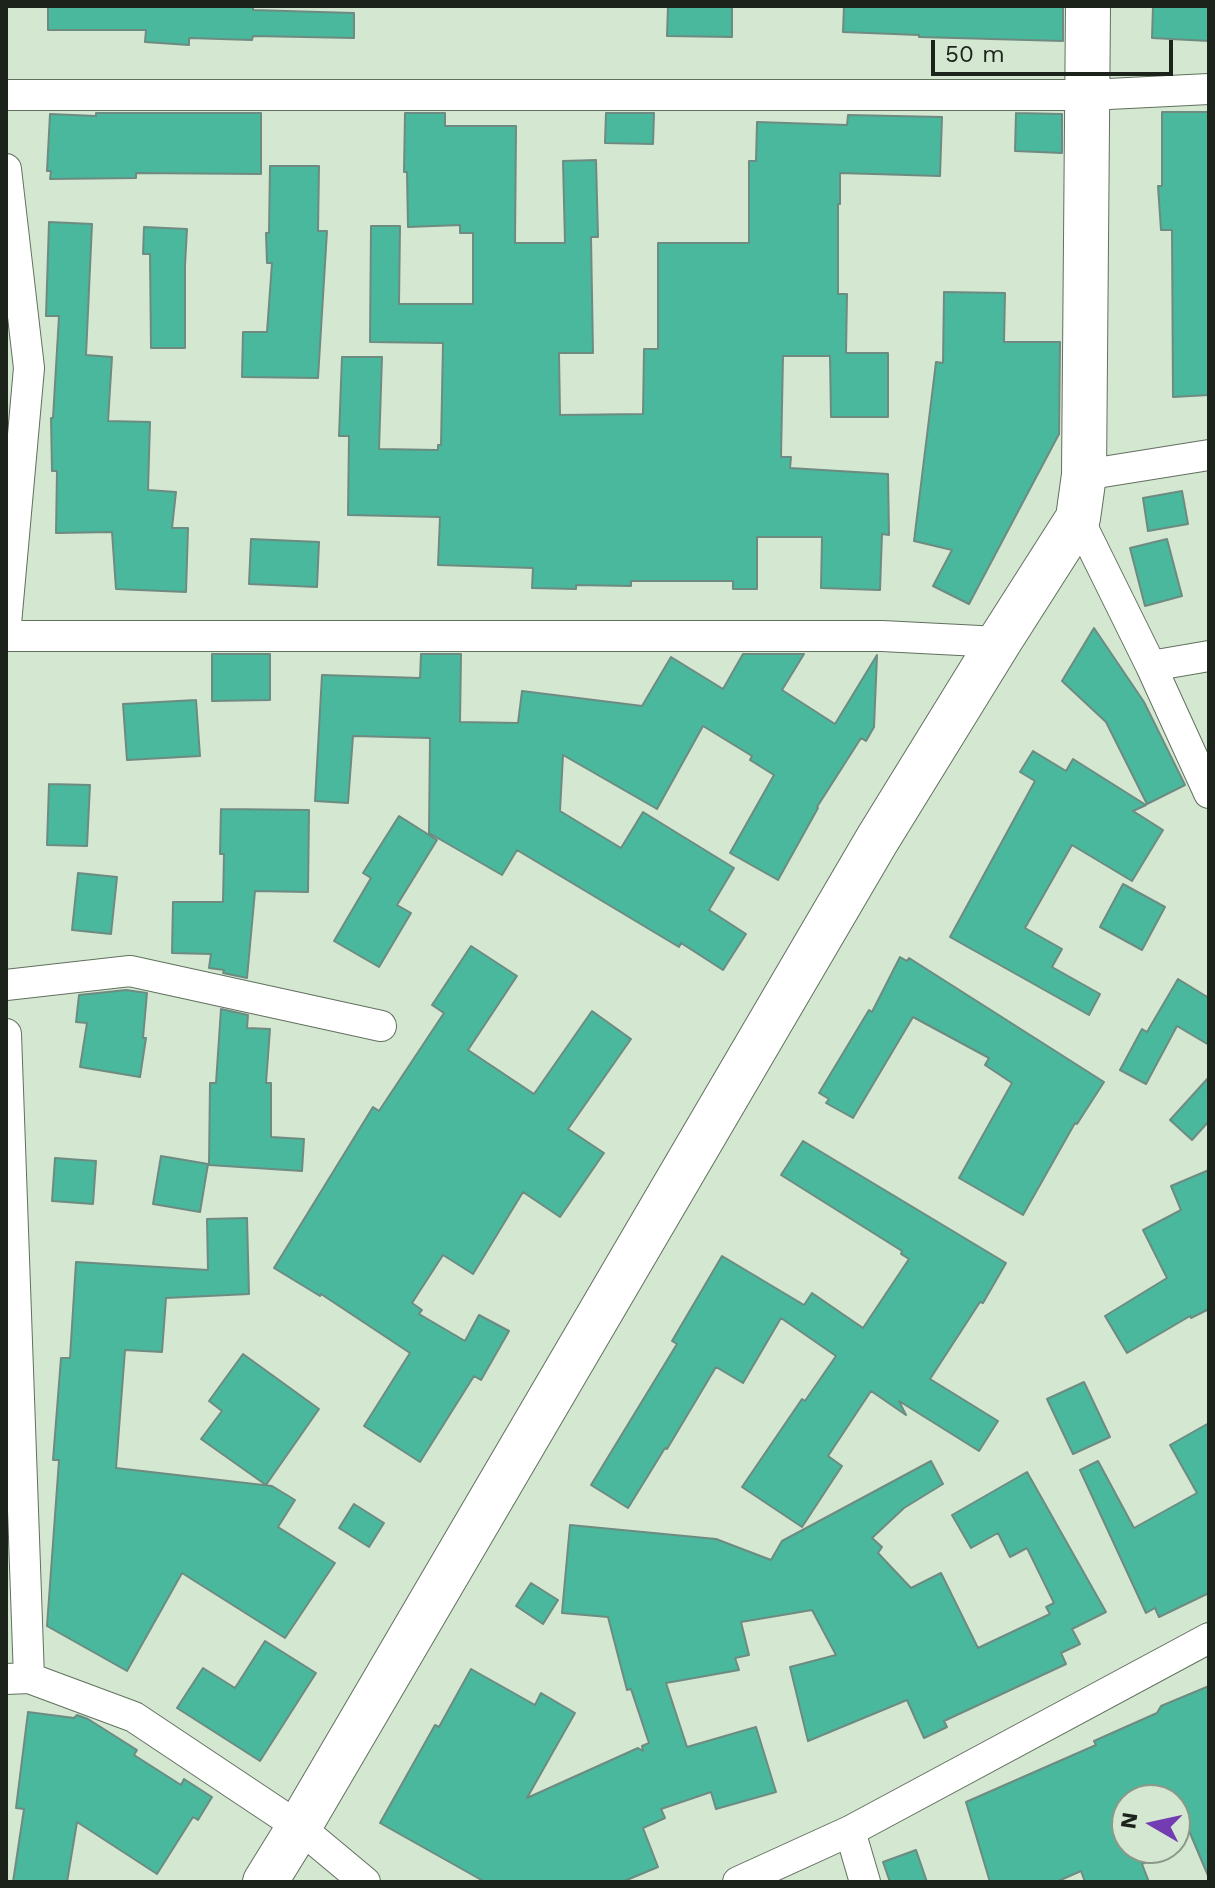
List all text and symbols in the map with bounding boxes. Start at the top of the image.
scale bar [935,24,1177,74]
text: 50 m [945,40,1005,68]
north arrow [1111,1784,1191,1864]
text: N [1115,1810,1142,1830]

